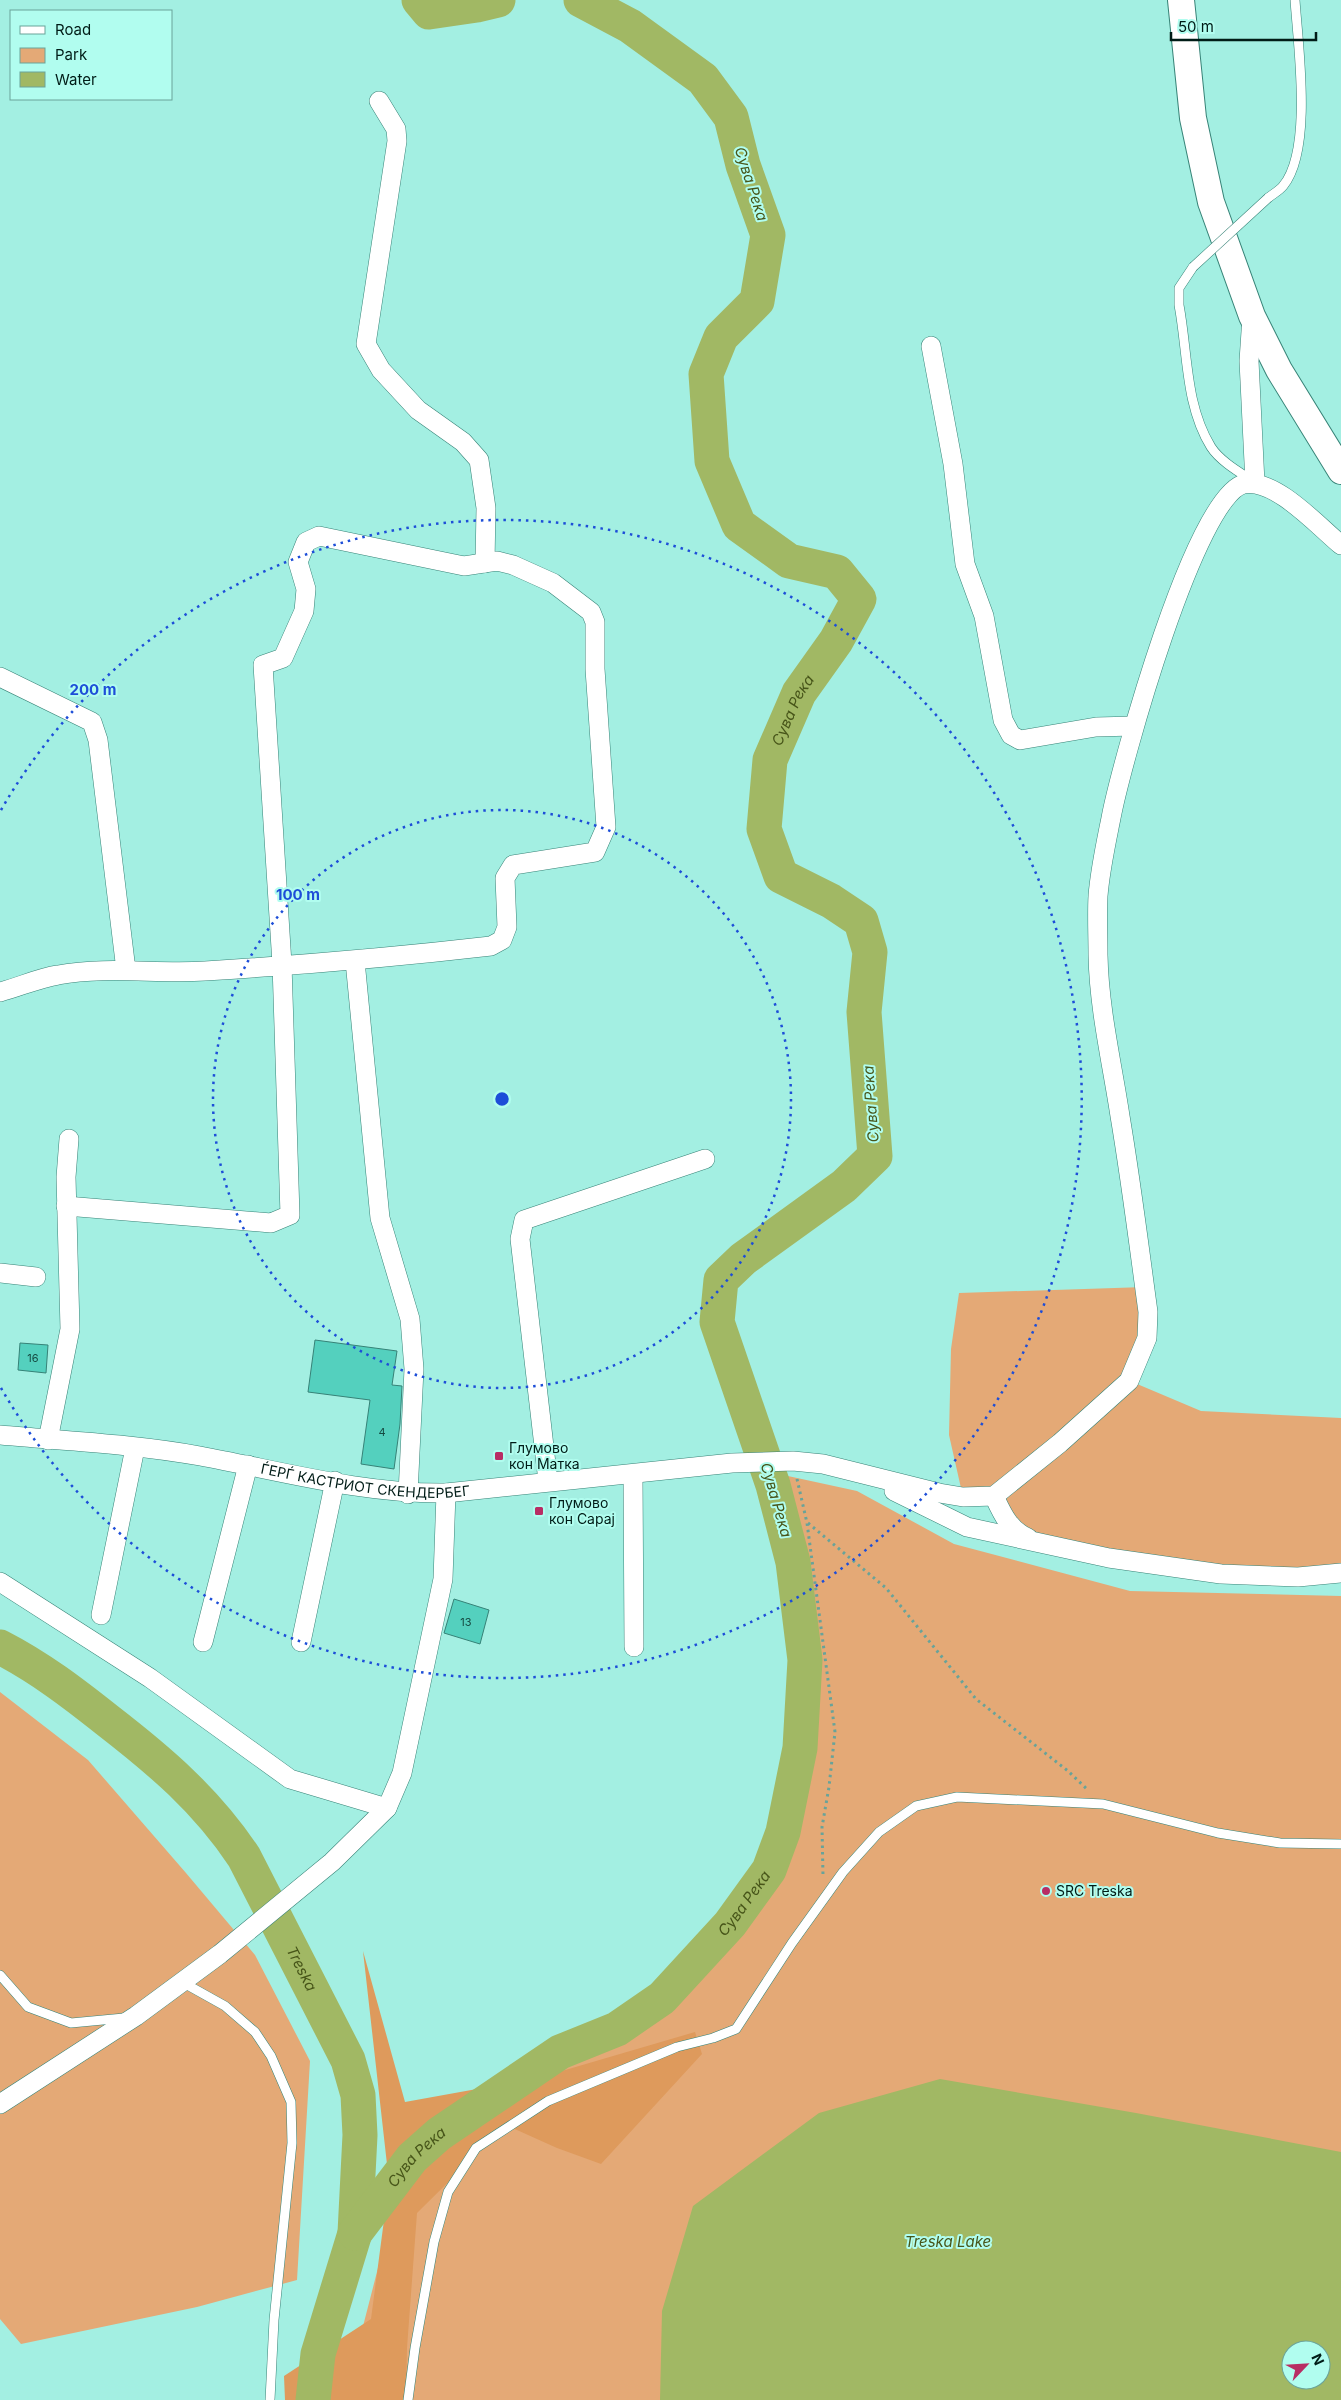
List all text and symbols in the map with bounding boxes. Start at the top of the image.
legend [10,10,172,100]
scale bar [1171,10,1316,42]
text: 50 m [1178,17,1214,36]
text: Road [55,20,91,39]
text: Park [55,45,88,64]
text: Water [55,70,97,89]
water label: Сува Река [731,144,772,223]
water label: Сува Река [767,671,818,749]
text: 200 m [70,680,116,699]
text: 100 m [276,885,320,904]
water label: Сува Река [858,1065,883,1143]
centre of rings [493,1090,511,1108]
house number: 16 [27,1351,39,1365]
house number: 4 [378,1425,386,1439]
place label: Глумово кон Матка [509,1439,580,1472]
marker: Глумово кон Матка [493,1450,505,1462]
street label: ЃЕРЃ КАСТРИОТ СКЕНДЕРБЕГ [259,1459,471,1501]
water label: Сува Река [757,1460,796,1539]
place label: Глумово кон Сарај [549,1494,615,1527]
marker: Глумово кон Сарај [533,1505,545,1517]
house number: 13 [460,1615,472,1629]
water label: Сува Река [713,1867,774,1940]
place label: SRC Treska [1056,1882,1133,1899]
marker: SRC Treska [1040,1885,1052,1897]
water label: Treska [282,1943,321,1994]
water label: Сува Река [383,2122,449,2191]
water label: Treska Lake [905,2232,991,2251]
north arrow [1281,2340,1331,2390]
text: N [1308,2351,1328,2368]

